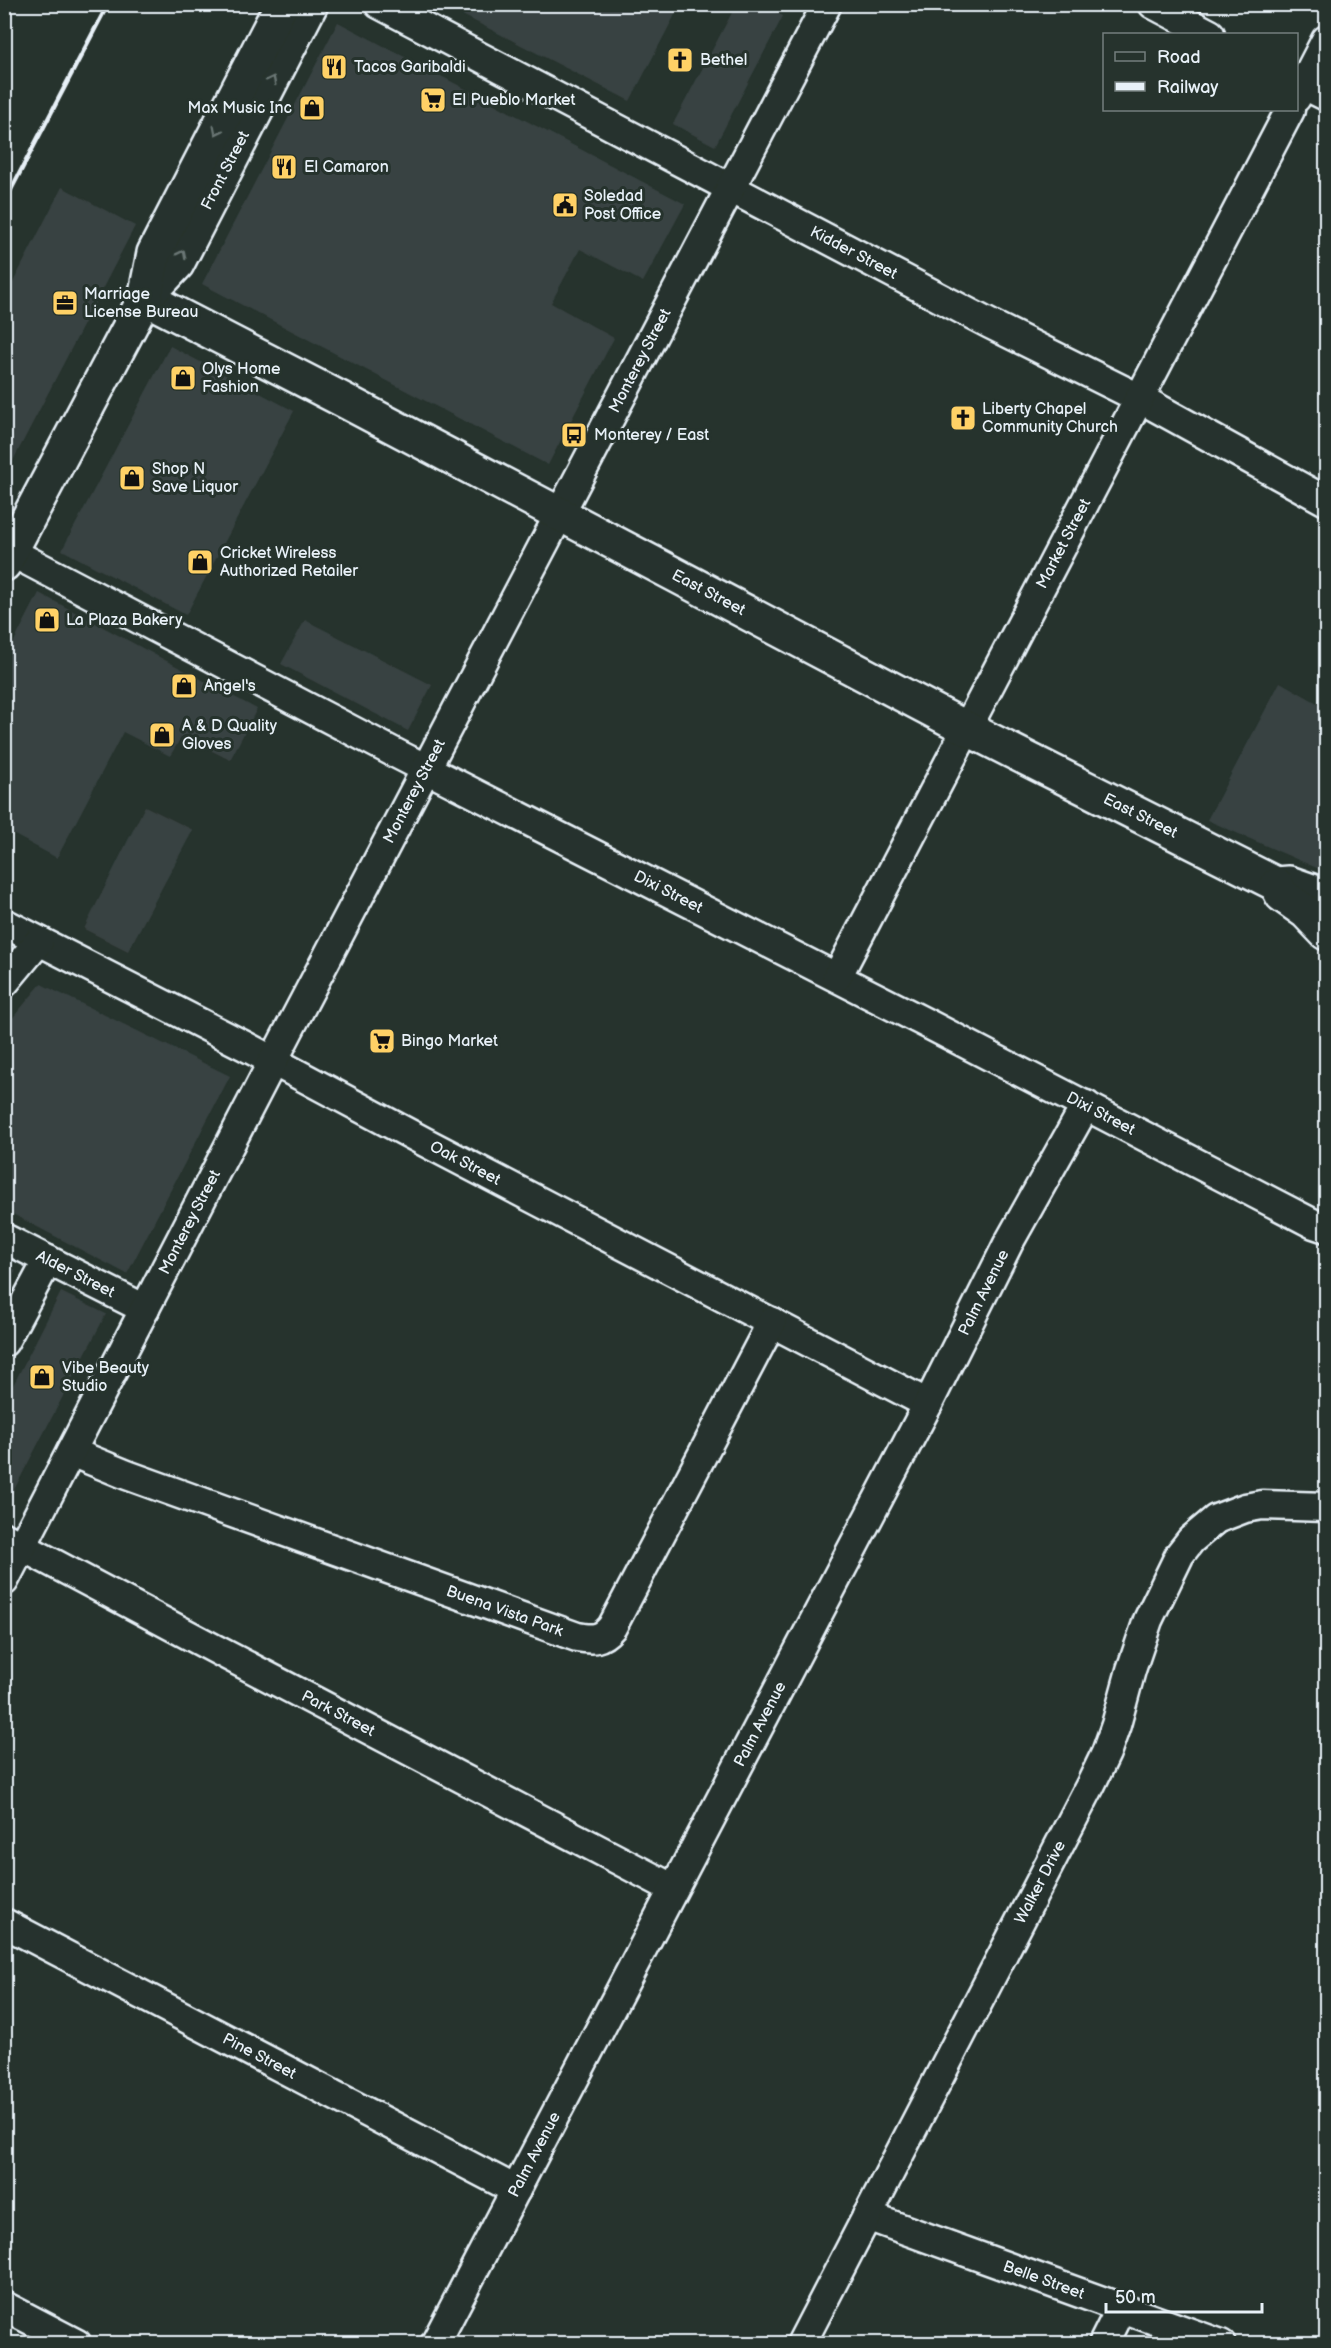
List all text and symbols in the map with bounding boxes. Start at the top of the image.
legend [1103,33,1298,111]
church icon: Bethel [665,45,695,75]
text: Road [1157,47,1201,68]
place label: Bethel [700,51,747,70]
restaurant icon: Tacos Garibaldi [319,52,349,82]
place label: Tacos Garibaldi [354,58,466,77]
one-way arrow [265,76,276,87]
text: Railway [1157,77,1219,98]
supermarket icon: El Pueblo Market [418,85,448,115]
place label: El Pueblo Market [452,91,575,110]
shop icon: Max Music Inc [297,93,327,123]
place label: Max Music Inc [188,99,292,118]
one-way arrow [213,125,224,136]
street label: Front Street [197,128,253,213]
restaurant icon: El Camaron [269,152,299,182]
place label: El Camaron [304,158,389,177]
place label: Soledad Post Office [584,187,662,224]
public building icon: Soledad Post Office [550,190,580,220]
street label: Kidder Street [807,222,901,283]
one-way arrow [175,249,187,260]
place label: Marriage License Bureau [84,285,198,322]
office icon: Marriage License Bureau [50,288,80,318]
street label: Monterey Street [605,305,675,416]
place label: Olys Home Fashion [202,360,281,397]
shop icon: Olys Home Fashion [168,363,198,393]
place label: Liberty Chapel Community Church [982,400,1118,437]
church icon: Liberty Chapel Community Church [948,403,978,433]
bus stop icon: Monterey / East [559,420,589,450]
place label: Monterey / East [594,426,709,445]
place label: Shop N Save Liquor [152,460,238,497]
shop icon: Shop N Save Liquor [117,463,147,493]
street label: Market Street [1032,495,1095,592]
place label: Cricket Wireless Authorized Retailer [220,544,358,581]
shop icon: Cricket Wireless Authorized Retailer [185,547,215,577]
street label: East Street [669,565,749,620]
shop icon: La Plaza Bakery [32,605,62,635]
place label: La Plaza Bakery [66,611,183,630]
shop icon: Angel's [169,671,199,701]
place label: Angel's [204,677,256,696]
place label: A & D Quality Gloves [182,717,278,754]
shop icon: A & D Quality Gloves [147,720,177,750]
street label: Monterey Street [379,736,449,846]
street label: East Street [1100,789,1181,842]
street label: Dixi Street [631,867,706,917]
supermarket icon: Bingo Market [367,1026,397,1056]
place label: Bingo Market [401,1032,498,1051]
street label: Dixi Street [1063,1088,1138,1139]
street label: Oak Street [427,1137,504,1189]
street label: Monterey Street [155,1167,224,1278]
street label: Alder Street [33,1246,118,1302]
street label: Palm Avenue [954,1246,1013,1339]
place label: Vibe Beauty Studio [62,1359,150,1396]
shop icon: Vibe Beauty Studio [27,1362,57,1392]
street label: Buena Vista Park [444,1581,566,1641]
street label: Palm Avenue [730,1678,790,1770]
street label: Park Street [298,1686,378,1740]
street label: Walker Drive [1011,1837,1070,1927]
street label: Pine Street [219,2029,299,2083]
street label: Palm Avenue [504,2108,565,2200]
street label: Belle Street [1001,2257,1087,2303]
scale bar [1106,2276,1262,2314]
text: 50 m [1115,2287,1156,2308]

